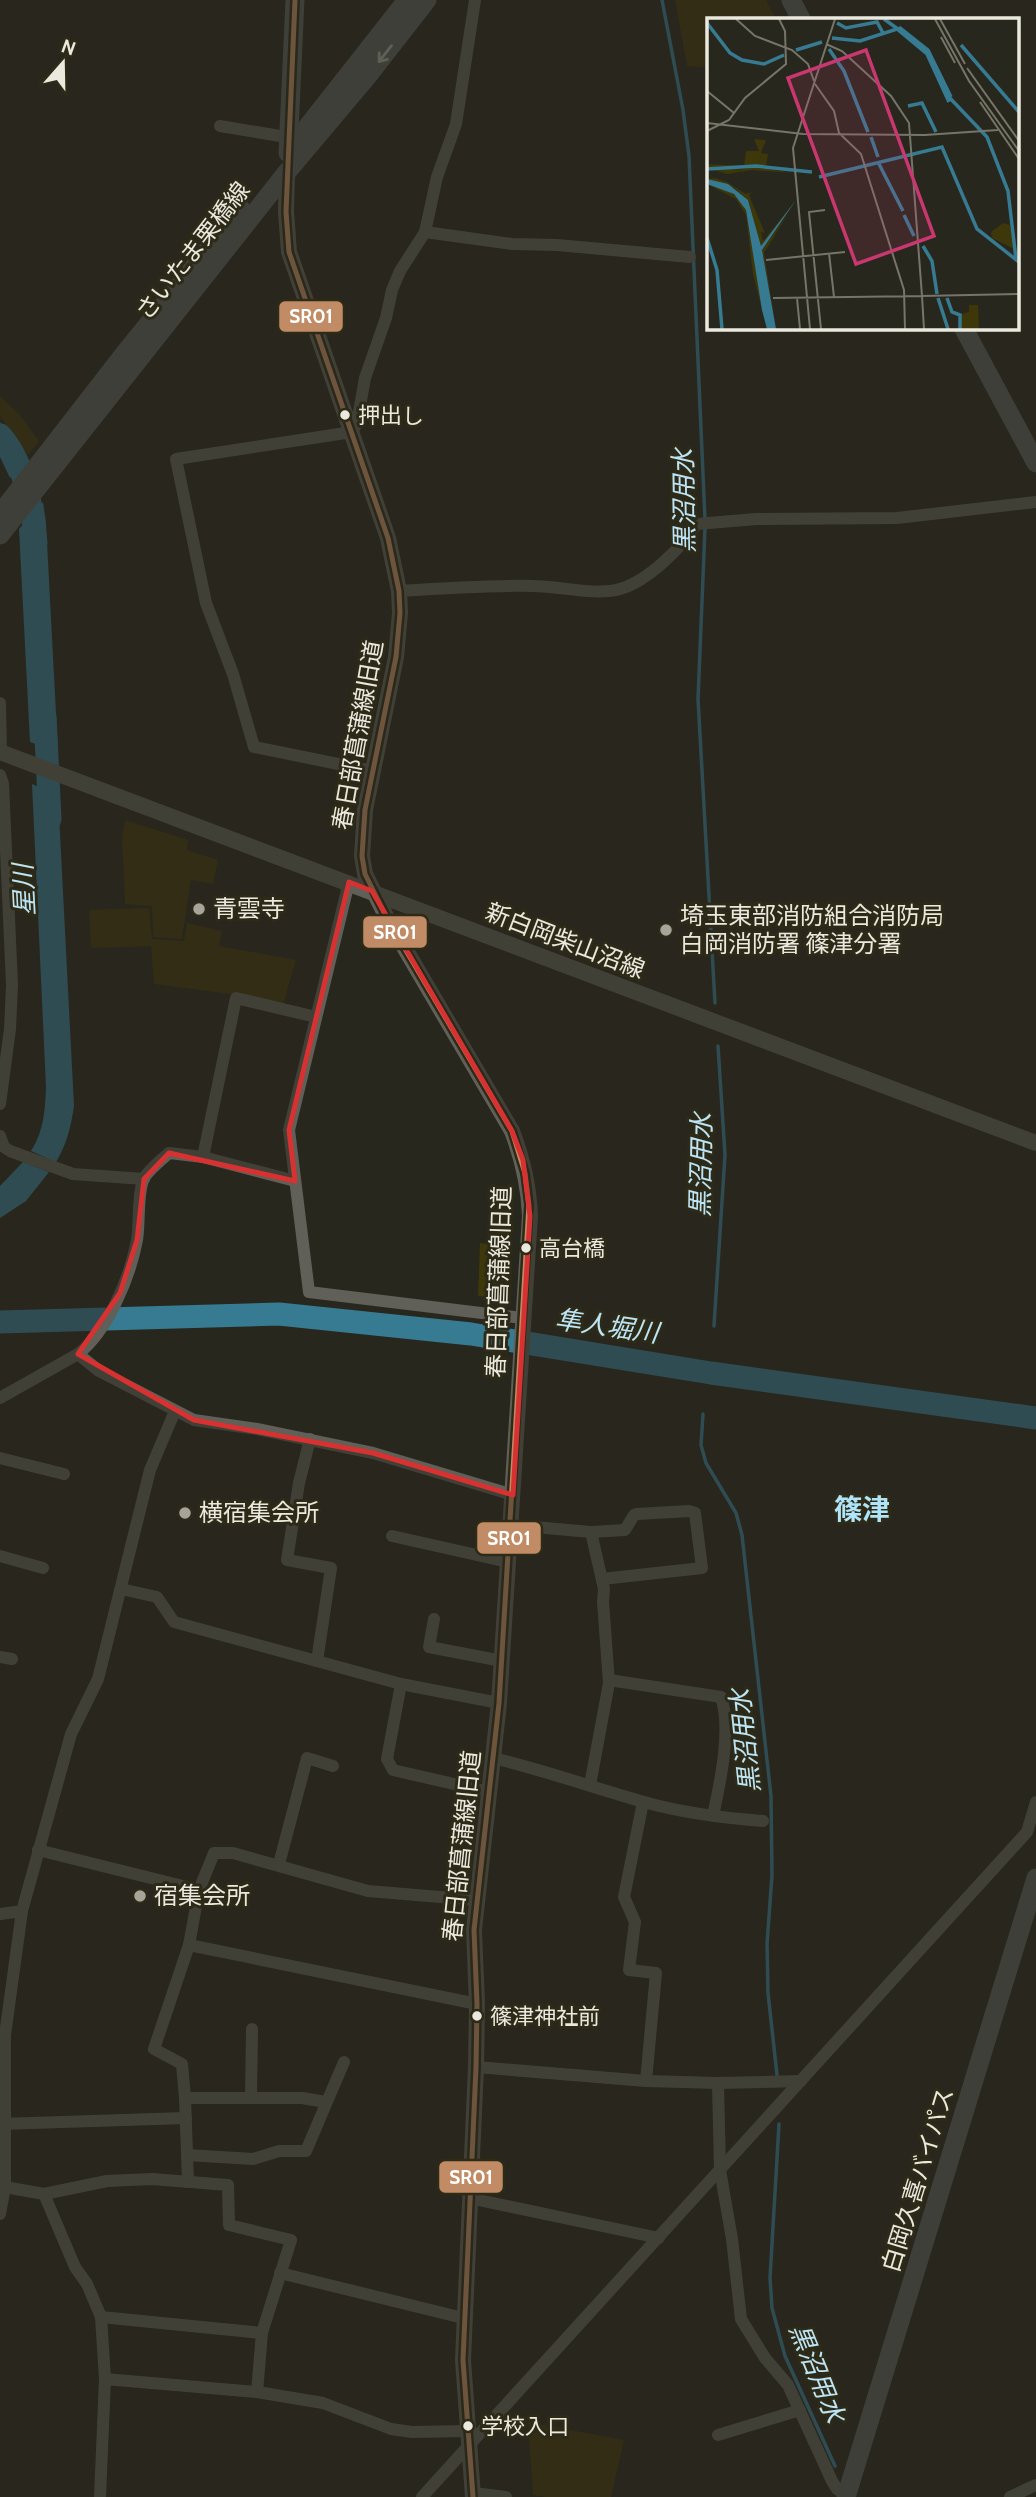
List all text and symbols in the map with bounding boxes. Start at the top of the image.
inset map [707,18,1018,329]
north arrow [28,28,98,98]
text: N [58,34,79,61]
one-way arrow [378,44,393,62]
street label: さいたま栗橋線 [130,176,256,326]
line badge: SR01 [278,300,344,333]
text: SR01 [289,305,333,328]
place label: 押出し [358,402,424,429]
marker: 押出し [338,408,352,422]
water label: 黒沼用水 [667,446,701,553]
street label: 春日部菖蒲線旧道 [327,638,388,832]
water label: 星川 [7,860,41,917]
place label: 青雲寺 [213,894,285,923]
street label: 新白岡柴山沼線 [482,897,649,984]
marker: 青雲寺 [191,901,207,917]
place label: 埼玉東部消防組合消防局 白岡消防署 篠津分署 [680,901,944,958]
line badge: SR01 [362,915,428,949]
text: SR01 [373,921,417,944]
marker: 埼玉東部消防組合消防局 白岡消防署 篠津分署 [658,922,674,938]
water label: 黒沼用水 [684,1110,718,1217]
street label: 春日部菖蒲線旧道 [481,1186,516,1378]
place label: 高台橋 [539,1235,605,1262]
marker: 高台橋 [519,1241,533,1255]
water label: 隼人堀川 [553,1303,664,1349]
district label: 篠津 [834,1492,890,1526]
place label: 横宿集会所 [199,1498,319,1527]
marker: 横宿集会所 [177,1505,193,1521]
line badge: SR01 [476,1521,542,1555]
text: SR01 [487,1527,531,1550]
water label: 黒沼用水 [723,1685,766,1794]
street label: 春日部菖蒲線旧道 [437,1749,486,1943]
place label: 宿集会所 [154,1881,250,1910]
marker: 宿集会所 [132,1888,148,1904]
place label: 篠津神社前 [490,2003,600,2030]
marker: 篠津神社前 [470,2009,484,2023]
street label: 白岡久喜バイパス [876,2084,959,2276]
line badge: SR01 [438,2160,504,2194]
text: SR01 [449,2166,493,2189]
water label: 黒沼用水 [783,2319,852,2430]
place label: 学校入口 [481,2413,569,2440]
marker: 学校入口 [461,2419,475,2433]

